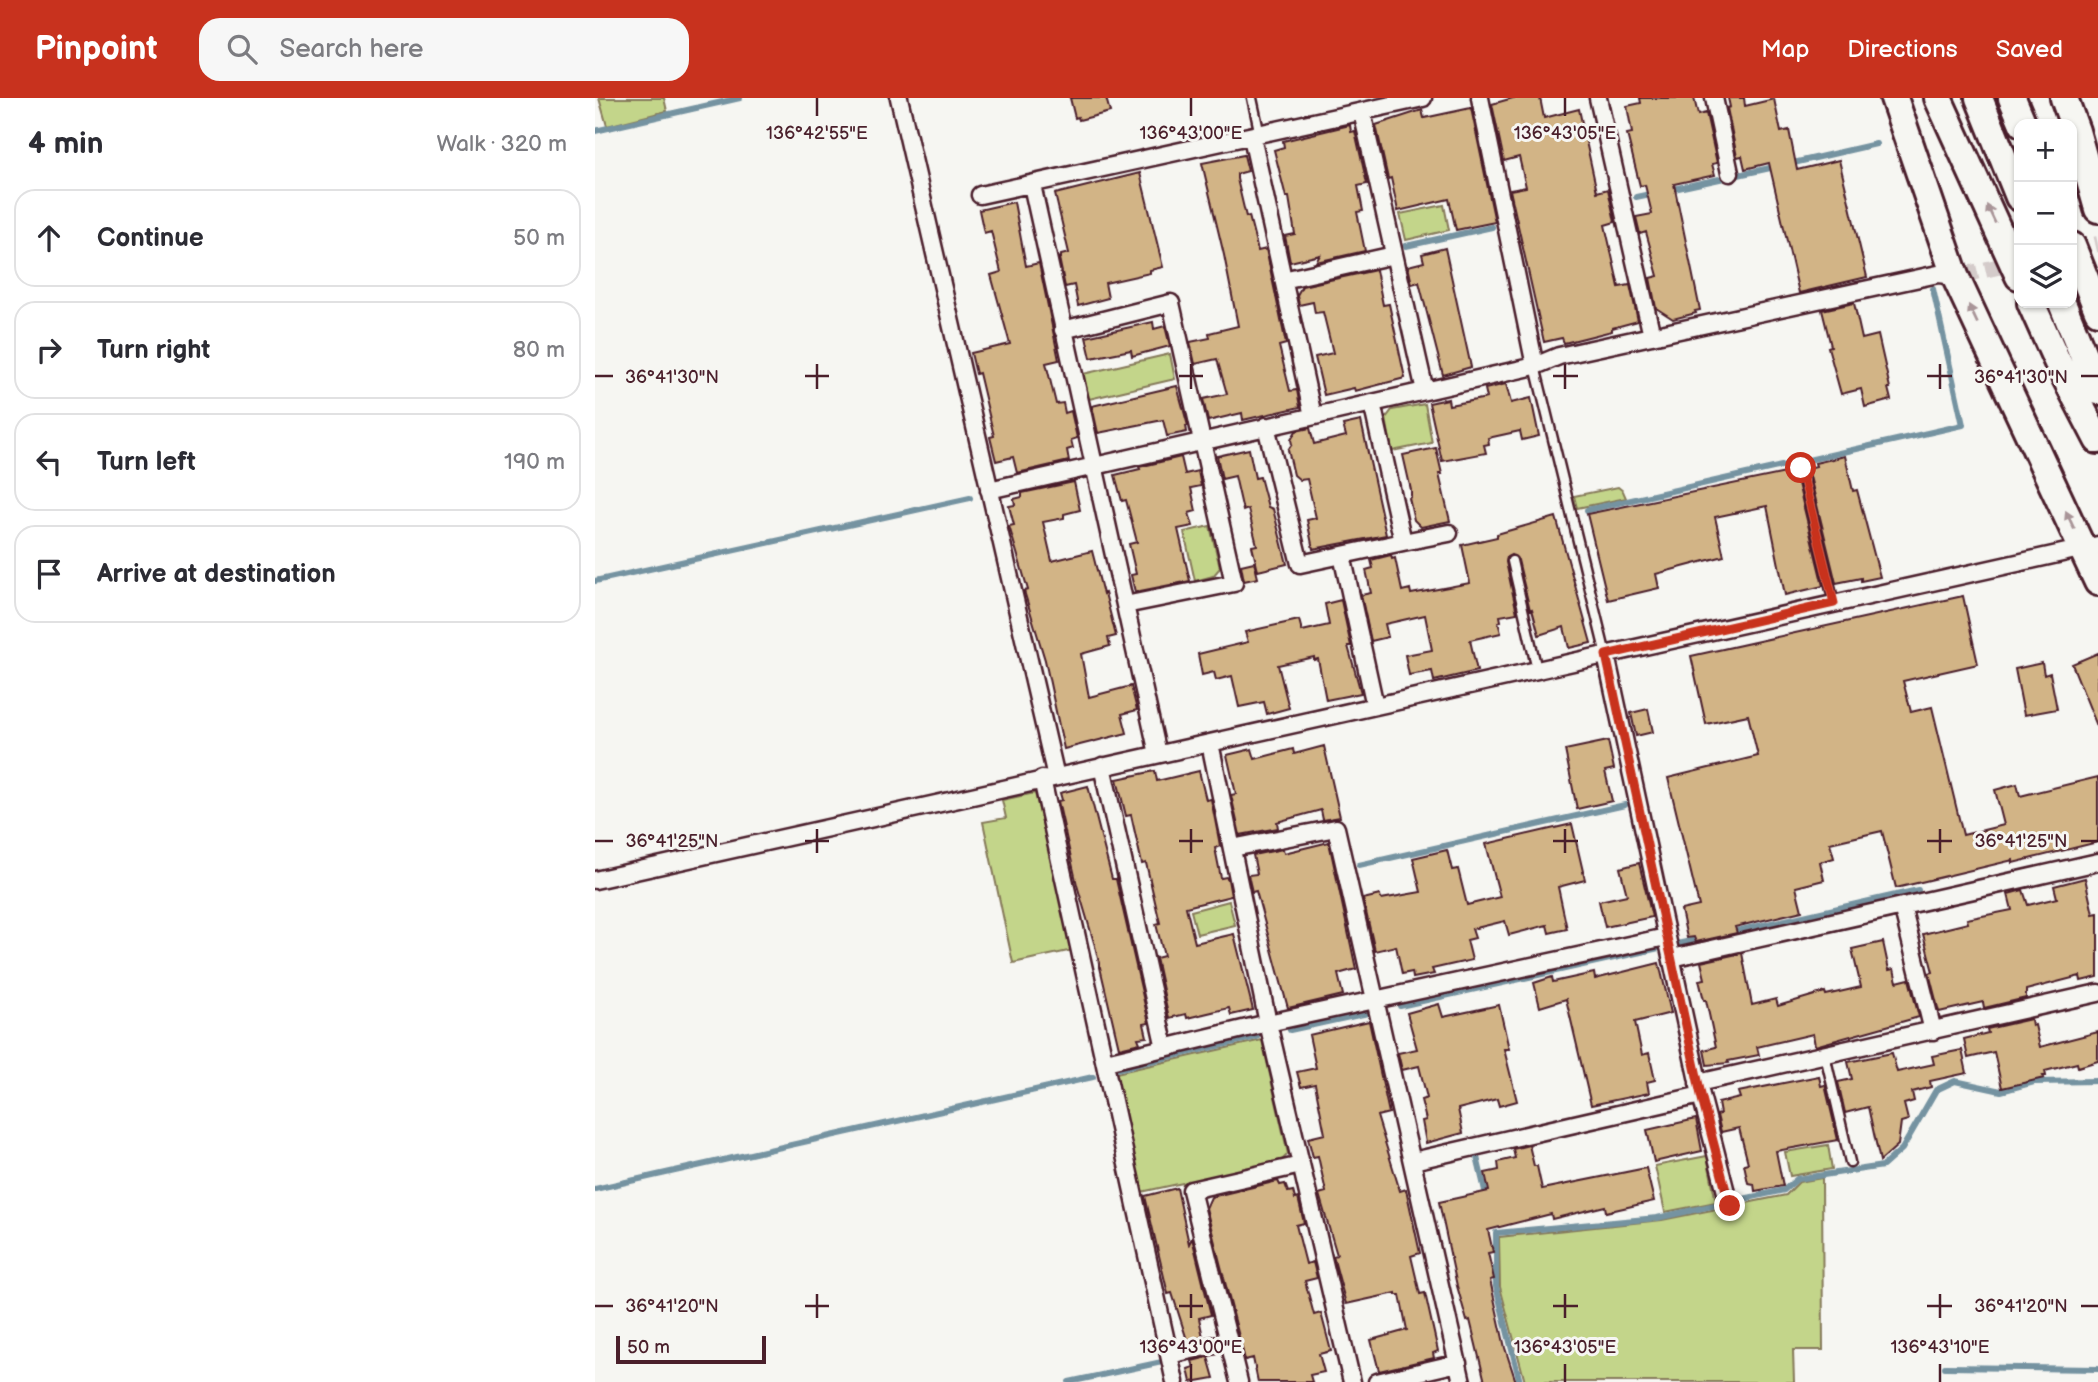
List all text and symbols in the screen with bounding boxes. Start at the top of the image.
search box [199,18,689,81]
text: Pinpoint [35,29,157,69]
icon: search [223,30,261,68]
text: Search here [279,34,423,65]
text: Map [1761,35,1809,64]
text: Directions [1847,35,1958,64]
text: Saved [1996,35,2063,64]
map controls [2014,119,2077,308]
button: + [2014,119,2077,182]
text: 136°42'55"E [766,123,868,144]
text: 136°43'00"E [1140,123,1243,144]
text: 136°43'05"E [1514,123,1616,144]
text: 4 min [28,126,103,162]
text: Walk · 320 m [436,130,567,158]
button: − [2014,182,2077,245]
one-way arrow [1985,204,1997,224]
icon: ahead [30,219,68,257]
text: Continue [97,223,204,254]
text: 50 m [513,224,565,252]
button: layers [2014,245,2077,308]
one-way arrow [1967,304,1979,324]
icon: right [30,331,68,369]
text: Turn right [97,335,210,366]
text: 80 m [513,336,565,364]
text: 36°41'30"N [625,367,719,388]
text: 36°41'30"N [1974,367,2068,388]
icon: left [30,443,68,481]
text: Turn left [97,447,196,478]
text: 190 m [504,448,565,476]
route start [1785,452,1816,483]
one-way arrow [2064,510,2075,530]
icon: arrive [30,555,68,593]
text: Arrive at destination [97,559,336,590]
text: 36°41'25"N [625,831,719,852]
text: 36°41'25"N [1974,831,2068,852]
route end [1714,1190,1745,1221]
text: 36°41'20"N [625,1296,719,1317]
text: 36°41'20"N [1974,1296,2068,1317]
scale bar [616,1333,767,1365]
text: 50 m [627,1336,670,1359]
text: 136°43'00"E [1140,1337,1243,1358]
text: 136°43'05"E [1514,1337,1616,1358]
text: 136°43'10"E [1890,1337,1990,1358]

